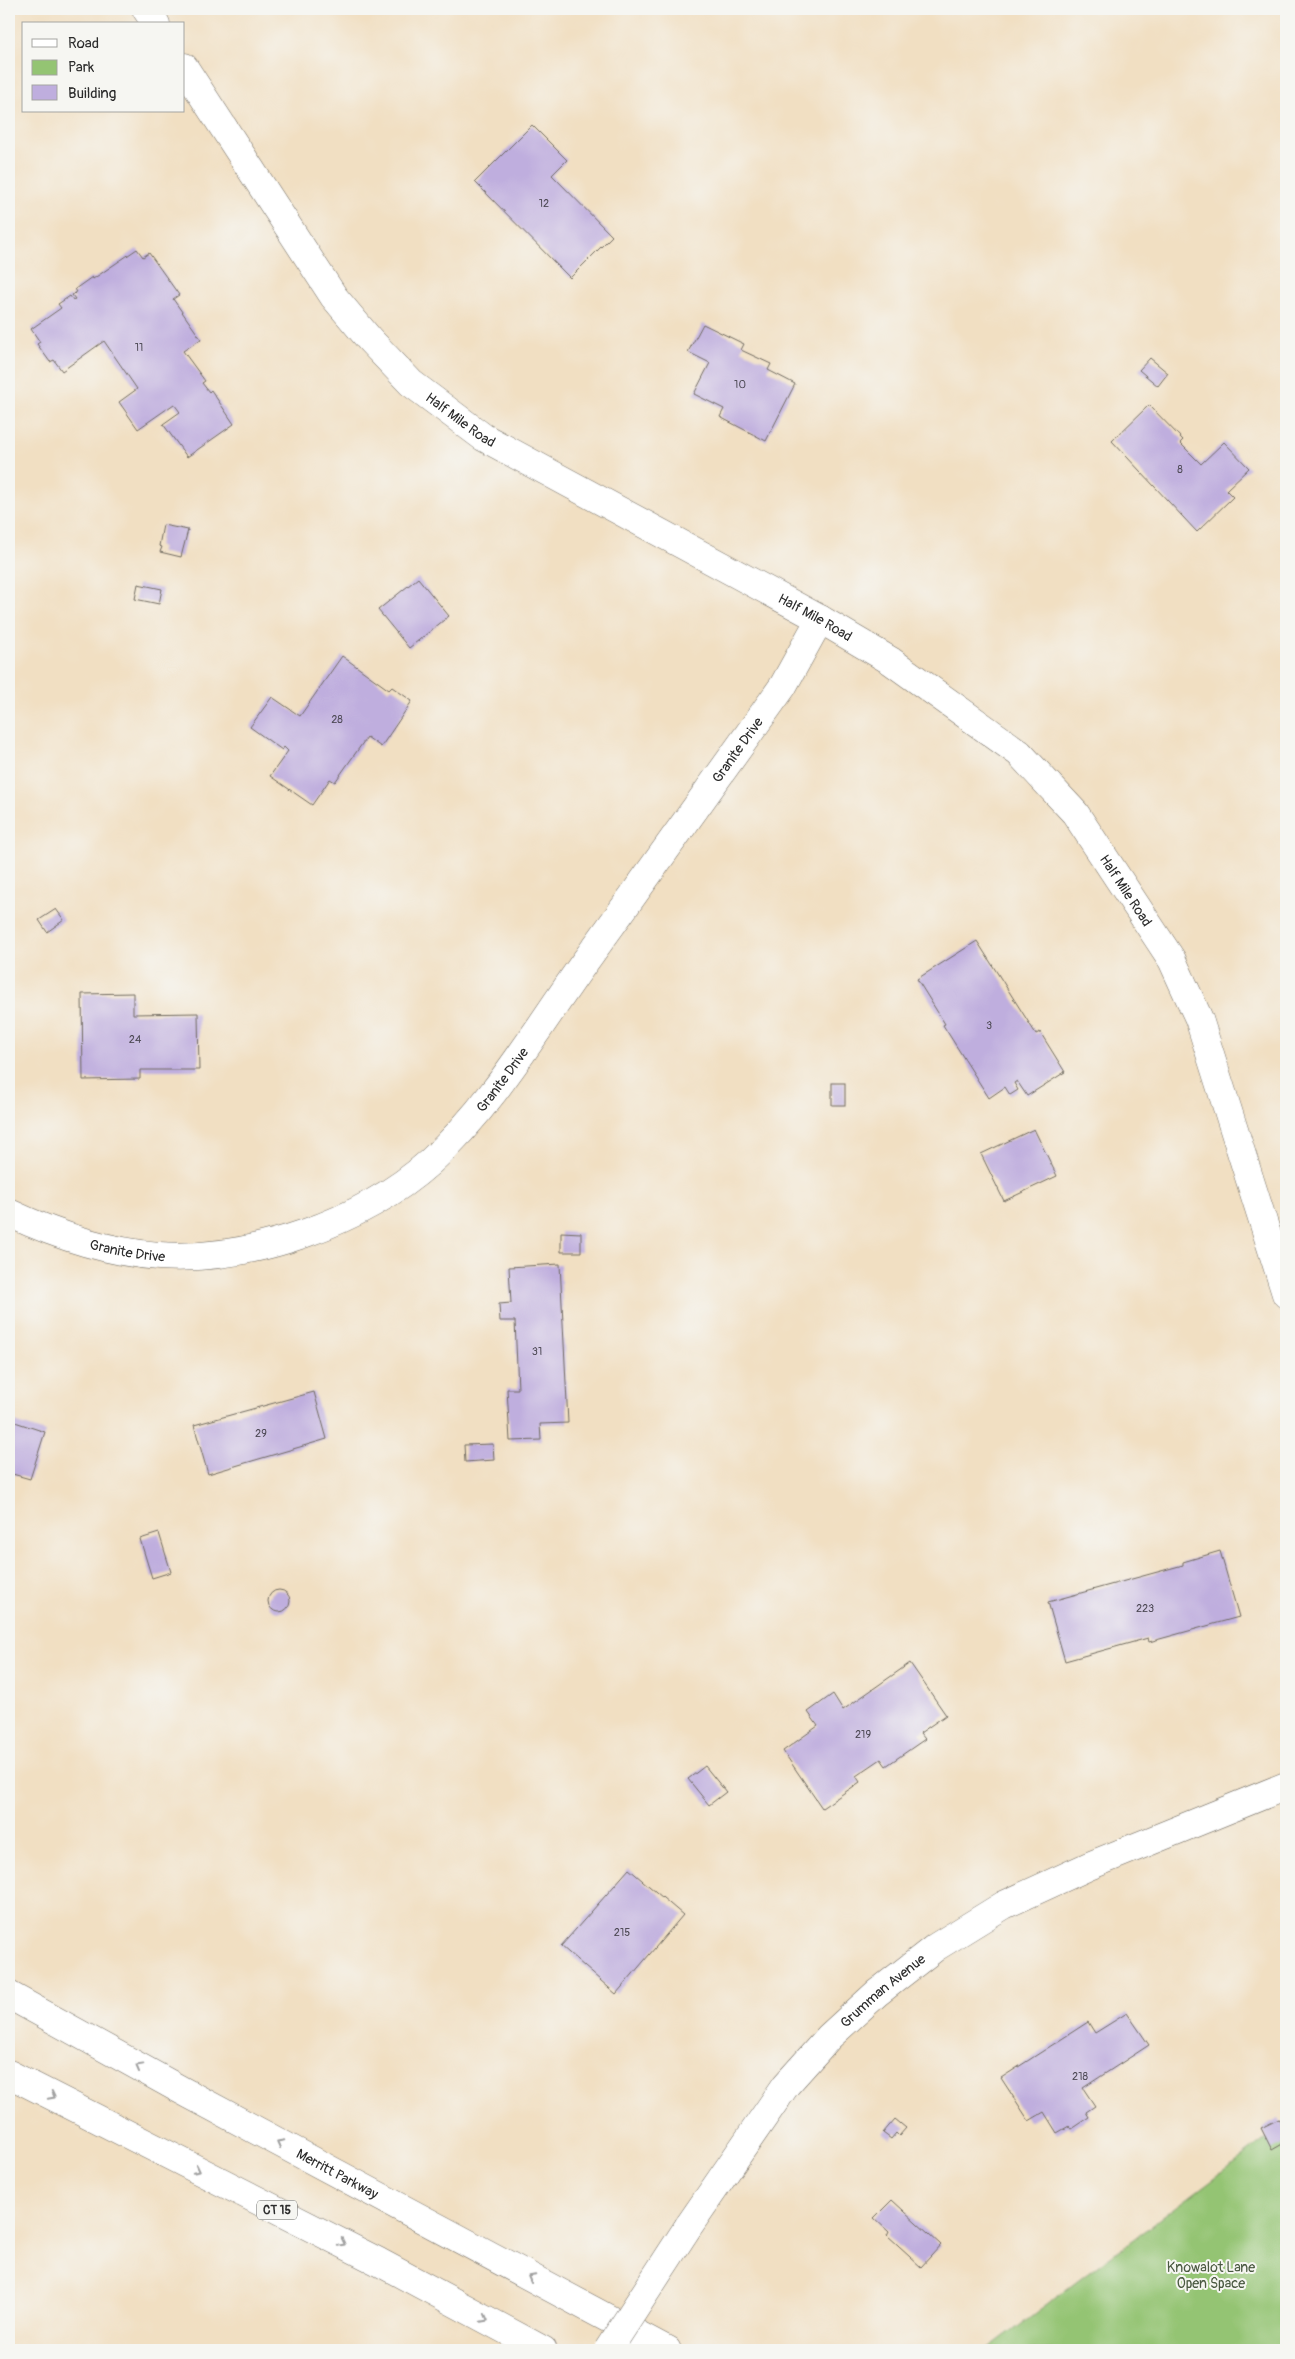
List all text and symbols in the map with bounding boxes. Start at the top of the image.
legend [22,22,185,112]
text: Road [68,34,99,53]
text: Park [68,58,95,77]
text: Building [68,84,116,103]
house number: 12 [539,197,549,210]
house number: 11 [135,341,143,354]
house number: 10 [734,378,746,391]
street label: Half Mile Road [422,389,499,451]
house number: 8 [1177,463,1183,476]
street label: Half Mile Road [775,590,856,645]
house number: 28 [331,713,343,726]
street label: Granite Drive [708,714,766,786]
street label: Half Mile Road [1096,851,1156,930]
house number: 3 [986,1019,992,1032]
house number: 24 [129,1033,142,1046]
street label: Granite Drive [472,1044,532,1115]
street label: Granite Drive [88,1235,166,1265]
house number: 31 [532,1345,542,1358]
house number: 29 [255,1427,267,1440]
house number: 223 [1136,1602,1154,1615]
house number: 219 [855,1728,871,1741]
house number: 215 [614,1926,630,1939]
street label: Grumman Avenue [837,1950,929,2031]
one-way arrow [135,2063,144,2073]
house number: 218 [1072,2070,1088,2083]
one-way arrow [47,2090,56,2100]
one-way arrow [276,2139,285,2149]
street label: Merritt Parkway [294,2145,381,2203]
one-way arrow [192,2164,201,2174]
road number: CT 15 [257,2200,297,2220]
one-way arrow [337,2237,346,2247]
park label: Knowalot Lane Open Space [1167,2259,1255,2292]
one-way arrow [527,2274,536,2284]
one-way arrow [480,2313,489,2323]

